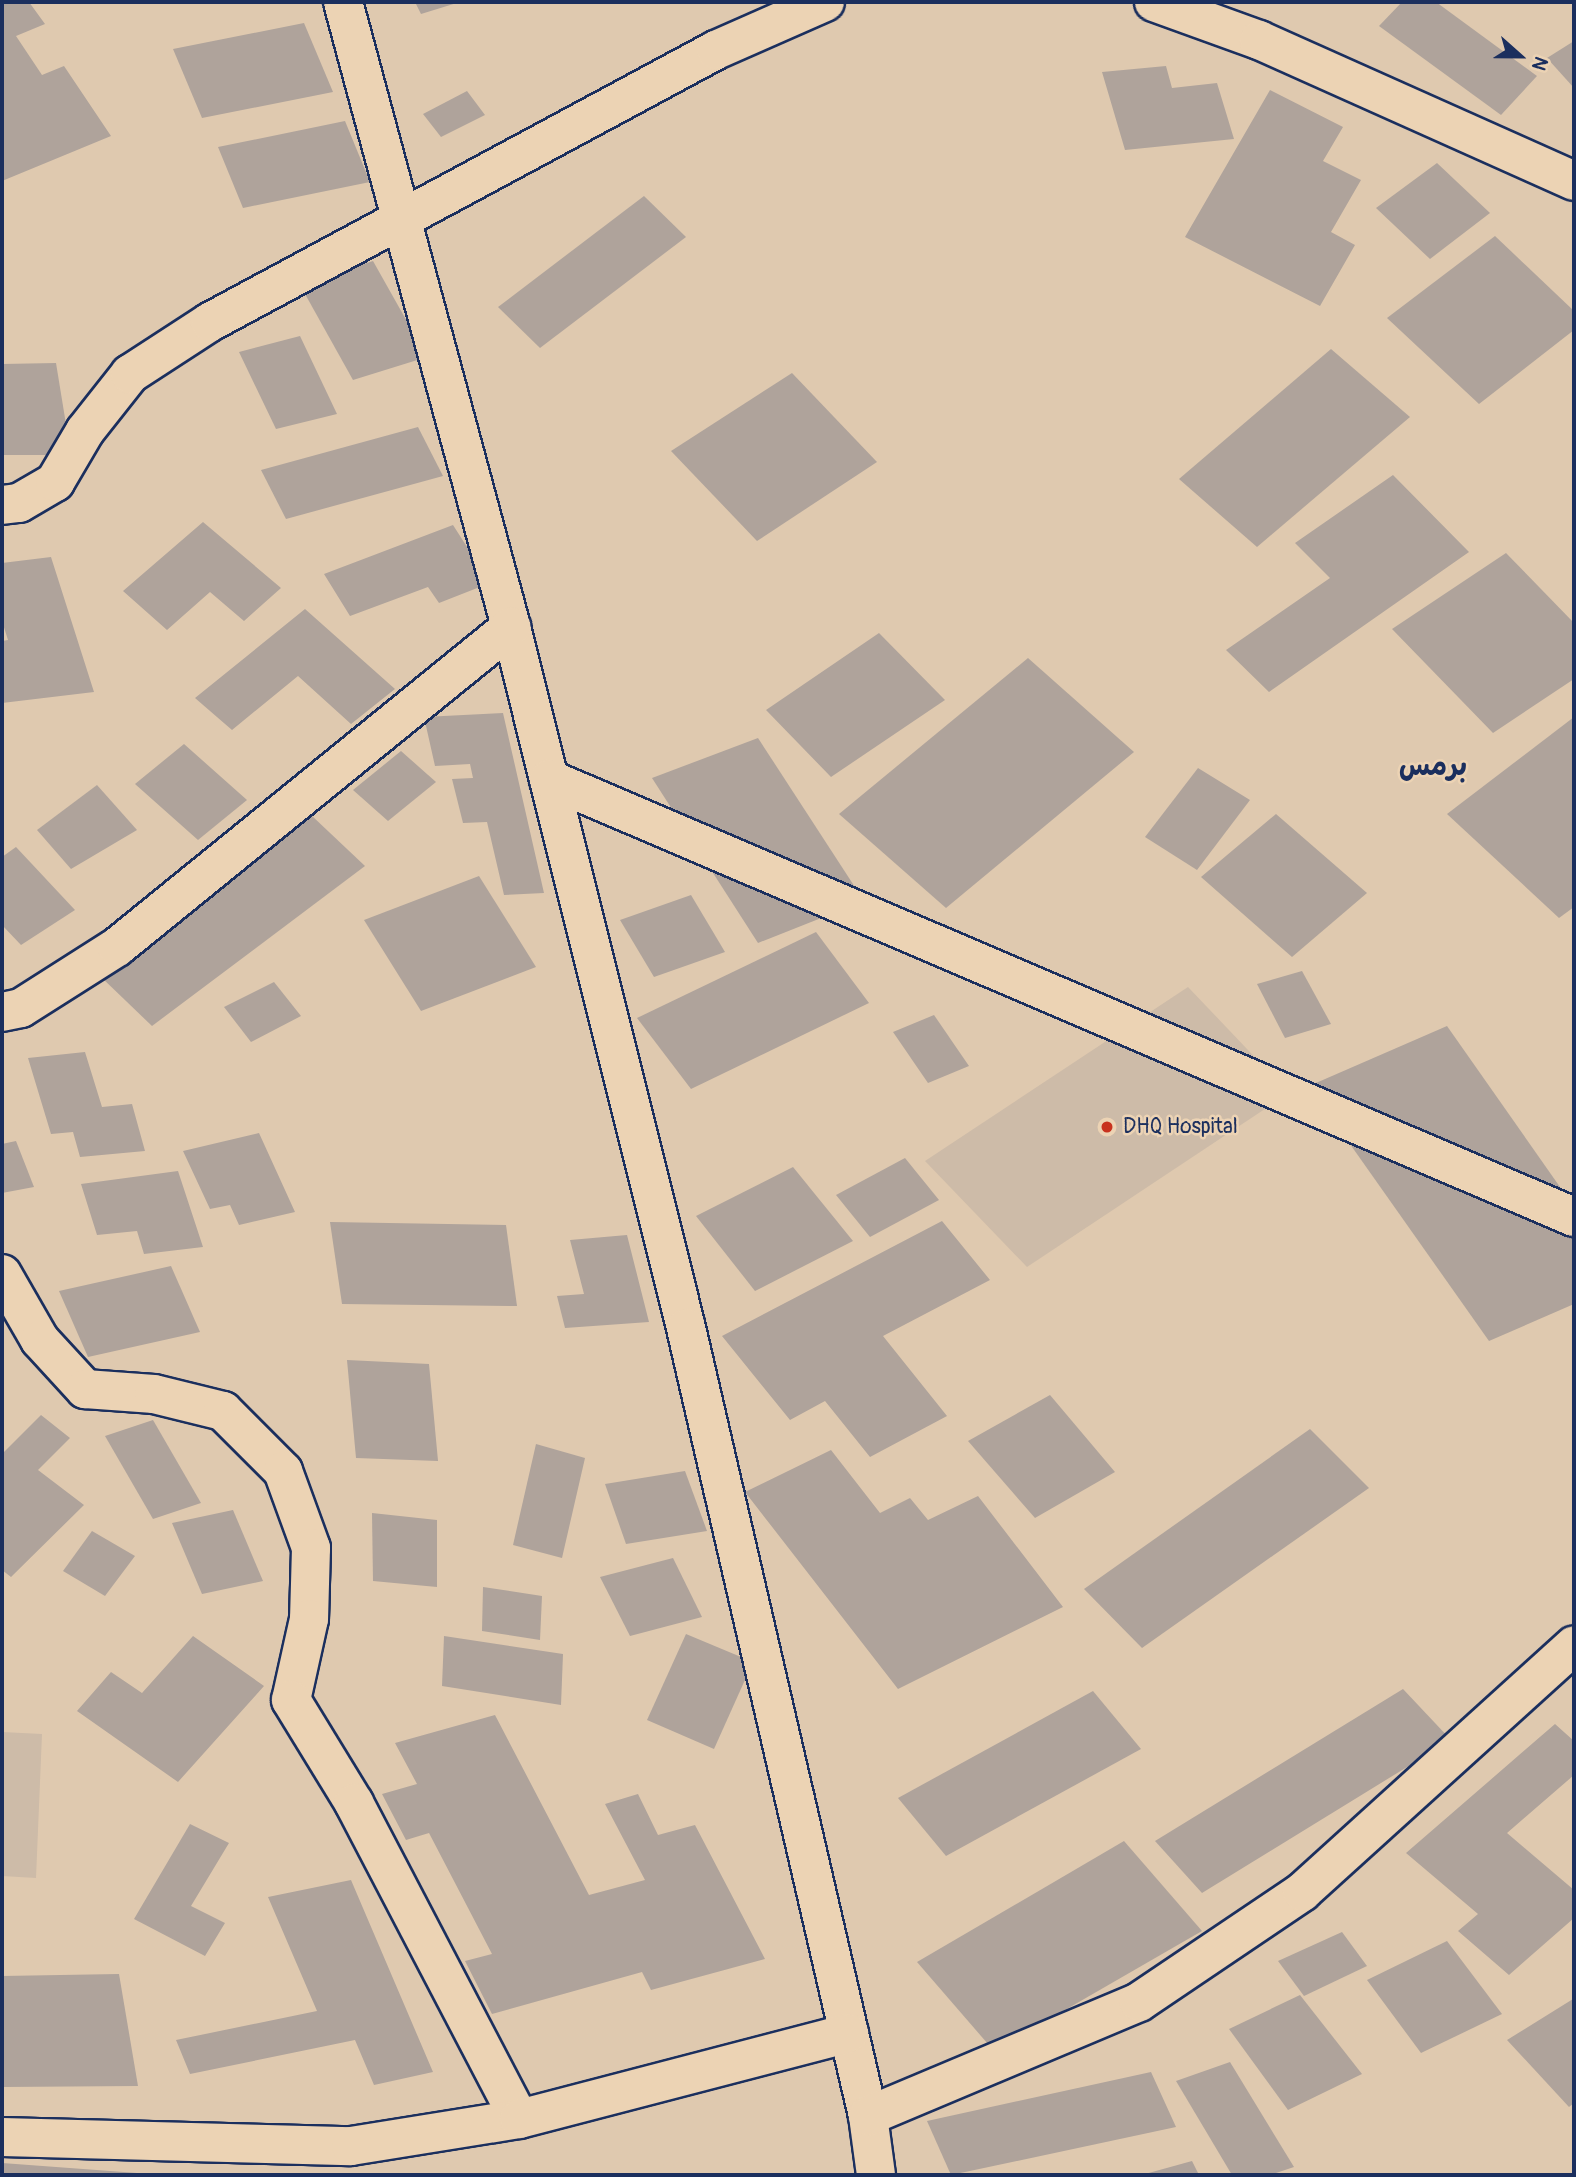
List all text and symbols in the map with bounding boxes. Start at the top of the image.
north arrow [1485,21,1555,91]
text: N [1526,53,1553,74]
district label: برمس [1399,750,1467,784]
place label: DHQ Hospital [1123,1114,1238,1140]
marker: DHQ Hospital [1097,1117,1117,1137]

